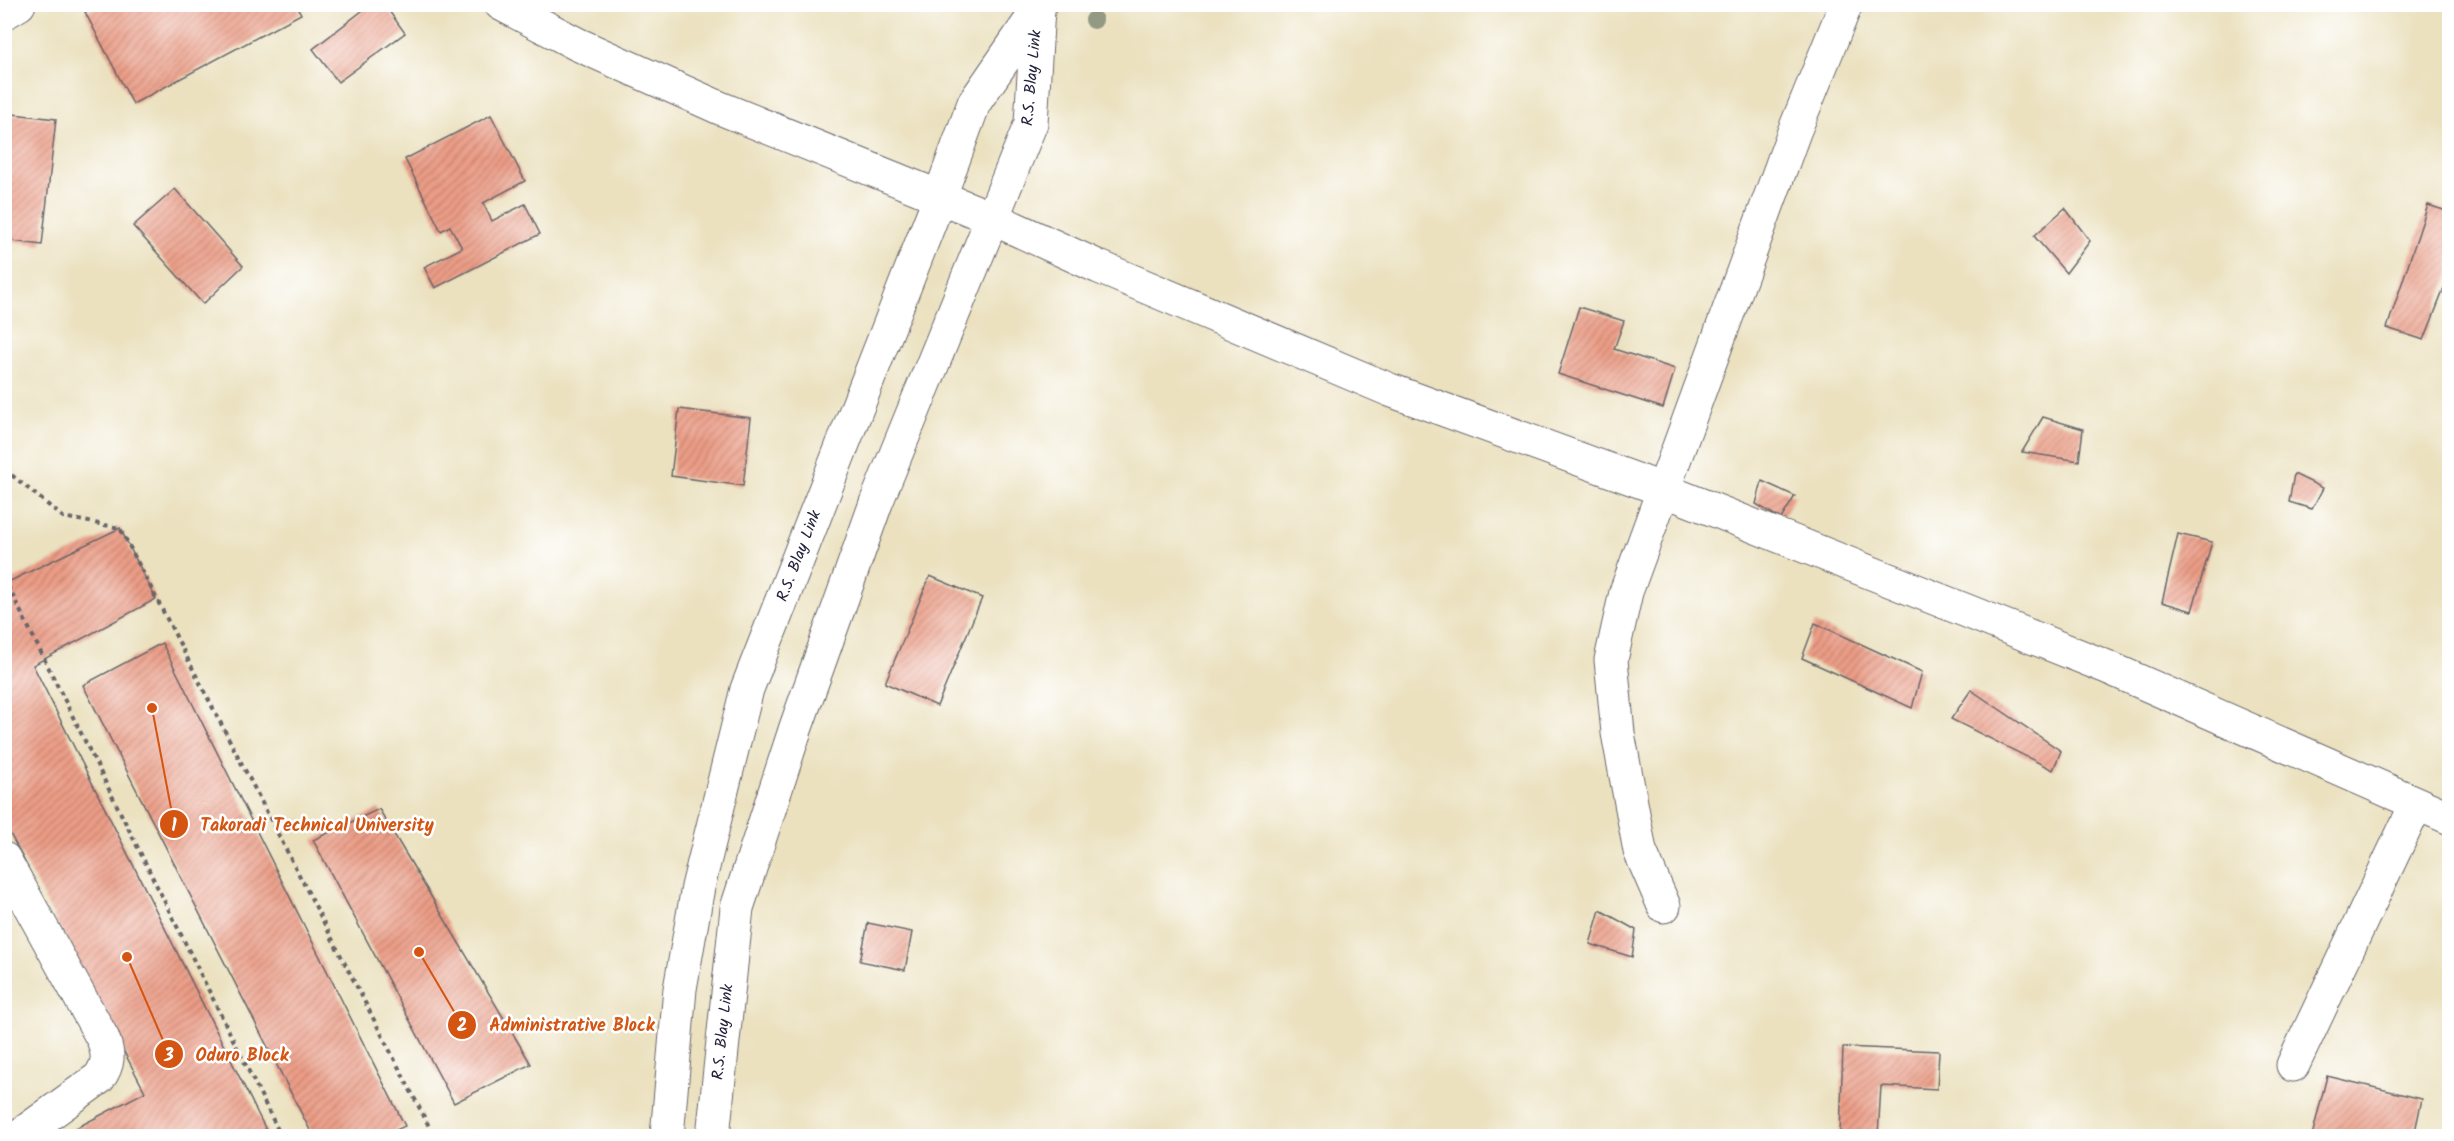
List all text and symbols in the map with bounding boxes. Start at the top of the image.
street label: R.S. Blay Link [1015,29,1049,127]
street label: R.S. Blay Link [770,506,828,605]
callout: Takoradi Technical University [159,806,446,842]
text: 1 [171,812,177,841]
text: Takoradi Technical University [200,812,435,841]
street label: R.S. Blay Link [706,982,740,1081]
callout: Administrative Block [447,1007,667,1043]
text: 2 [457,1012,467,1041]
text: Administrative Block [489,1012,656,1041]
callout: Oduro Block [154,1036,301,1072]
text: 3 [163,1042,174,1071]
text: Oduro Block [195,1042,290,1071]

